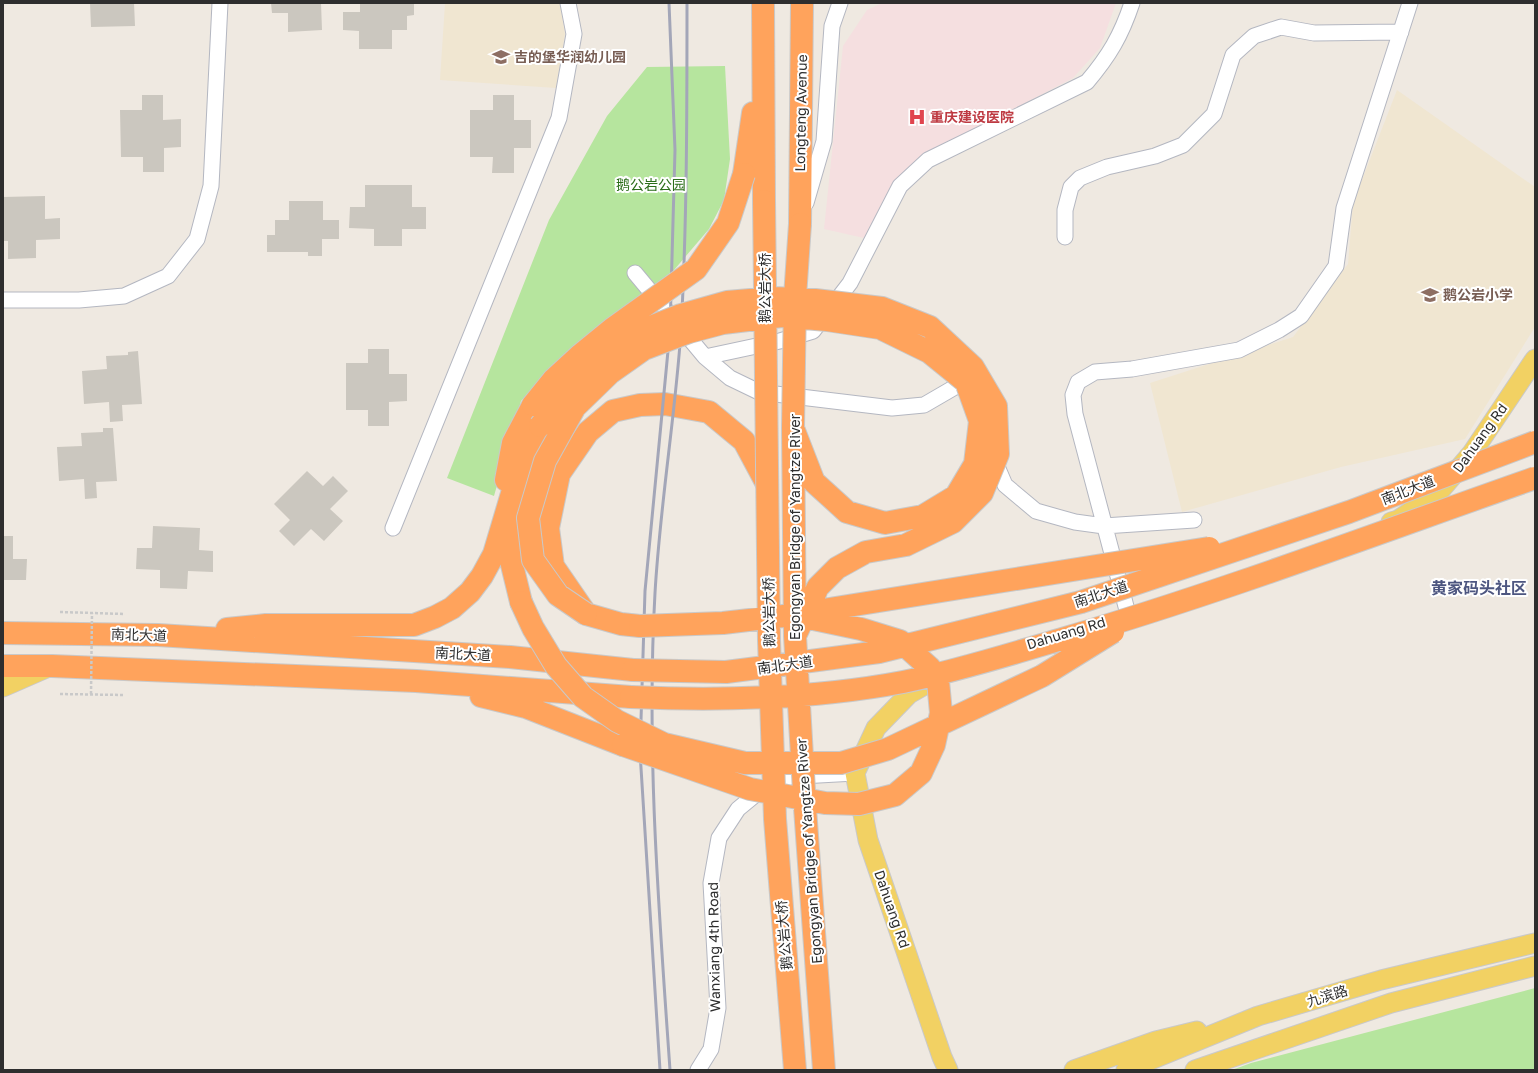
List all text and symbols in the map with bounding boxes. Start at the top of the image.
school or university icon: 吉的堡华润幼儿园 [491,47,511,67]
place label: 吉的堡华润幼儿园 [514,48,626,65]
street label: Longteng Avenue [791,54,810,172]
hospital icon: 重庆建设医院 [907,107,927,127]
place label: 重庆建设医院 [930,108,1014,125]
park label: 鹅公岩公园 [616,176,686,193]
street label: 鹅公岩大桥 [756,253,773,323]
school or university icon: 鹅公岩小学 [1420,285,1440,305]
place label: 鹅公岩小学 [1443,286,1513,303]
street label: Dahuang Rd [1449,400,1510,476]
street label: Egongyan Bridge of Yangtze River [786,413,803,640]
street label: 南北大道 [1379,472,1437,508]
street label: 鹅公岩大桥 [759,577,778,647]
street label: 南北大道 [1072,577,1130,610]
district label: 黄家码头社区 [1431,578,1527,598]
street label: Dahuang Rd [1024,612,1107,653]
street label: 南北大道 [111,625,167,644]
street label: 南北大道 [435,644,491,663]
street label: 南北大道 [756,652,814,677]
street label: Egongyan Bridge of Yangtze River [792,737,825,965]
street label: Dahuang Rd [871,868,914,950]
street label: Wanxiang 4th Road [704,882,723,1012]
street label: 鹅公岩大桥 [772,899,795,971]
street label: 九滨路 [1304,981,1349,1010]

